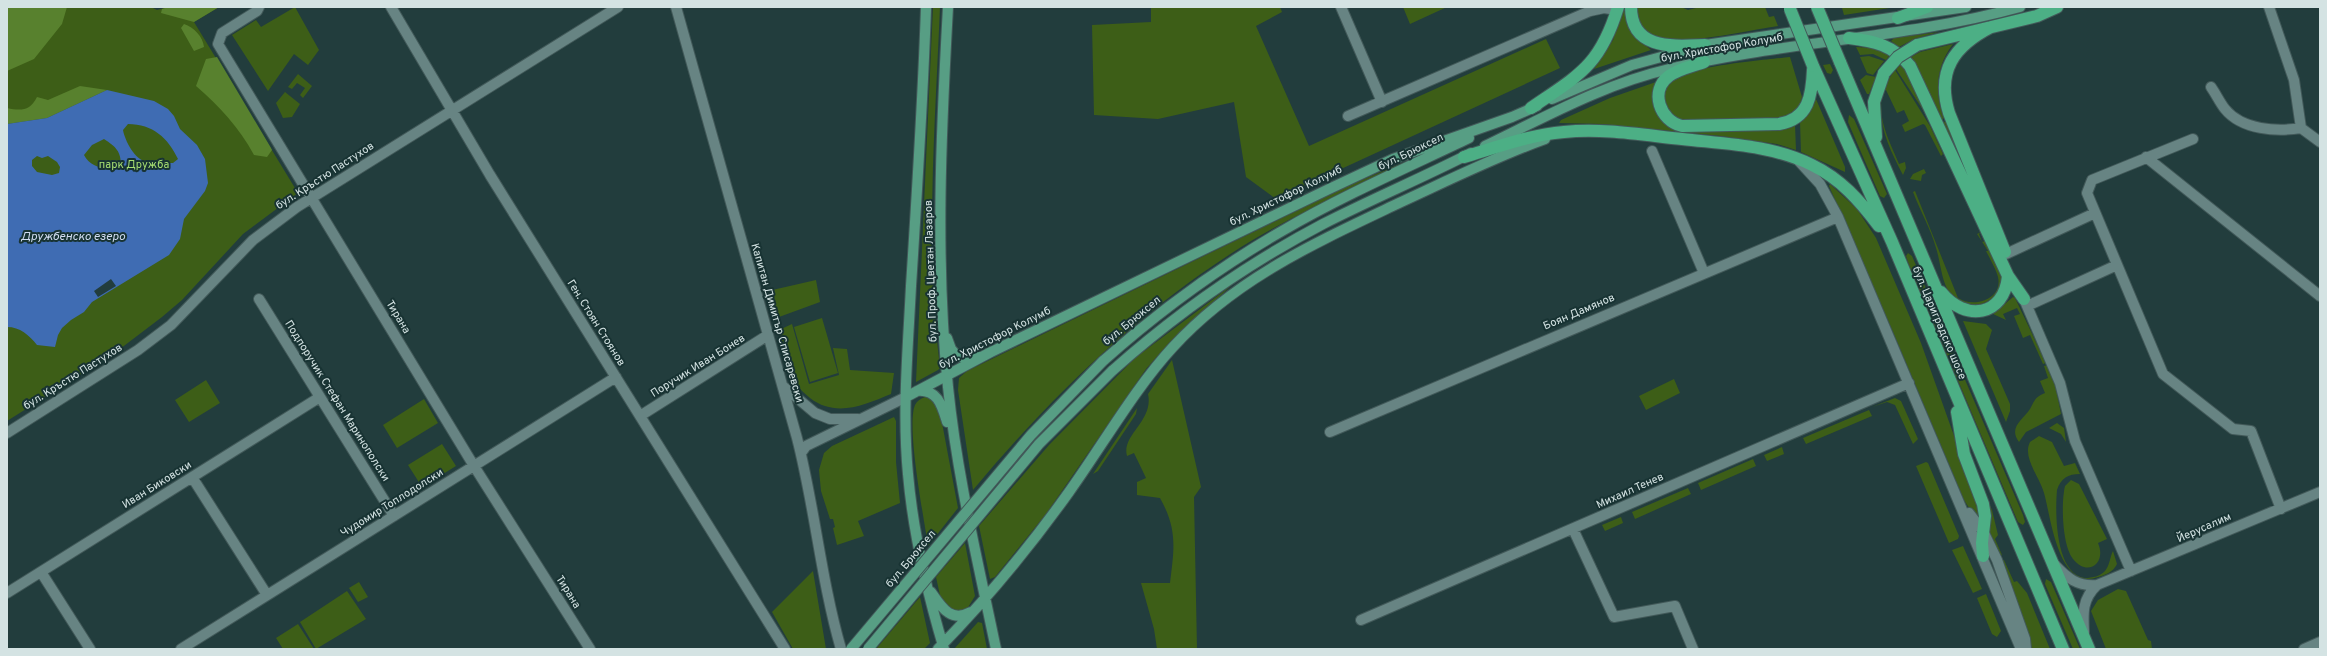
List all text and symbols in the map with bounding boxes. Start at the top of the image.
street label: бул. Христофор Колумб [1660,30,1784,66]
street label: бул. Брюксел [1376,130,1446,174]
street label: бул. Кръстю Пастухов [273,139,377,213]
park label: парк Дружба [99,158,169,172]
street label: бул. Христофор Колумб [1227,163,1345,229]
street label: бул. Проф. Цветан Лазаров [922,200,940,342]
water label: Дружбенско езеро [21,229,126,245]
street label: Капитан Димитър Списаревски [747,242,807,404]
street label: бул. Цариградско шосе [1909,264,1969,382]
street label: Ген. Стоян Стоянов [564,277,628,369]
street label: Боян Дамянов [1541,291,1617,333]
street label: бул. Брюксел [1100,293,1164,349]
street label: Тирана [383,298,413,336]
street label: бул. Христофор Колумб [937,304,1053,372]
street label: Подпоручик Стефан Маринополски [281,318,393,484]
street label: Поручик Иван Бонев [648,331,748,401]
street label: бул. Кръстю Пастухов [21,341,125,413]
street label: Иван Биковски [120,458,194,512]
street label: Чудомир Топлодолски [338,466,446,540]
street label: Михаил Тенев [1594,470,1666,512]
street label: Йерусалим [2174,509,2233,546]
street label: бул. Брюксел [883,527,939,591]
street label: Тирана [552,573,584,611]

